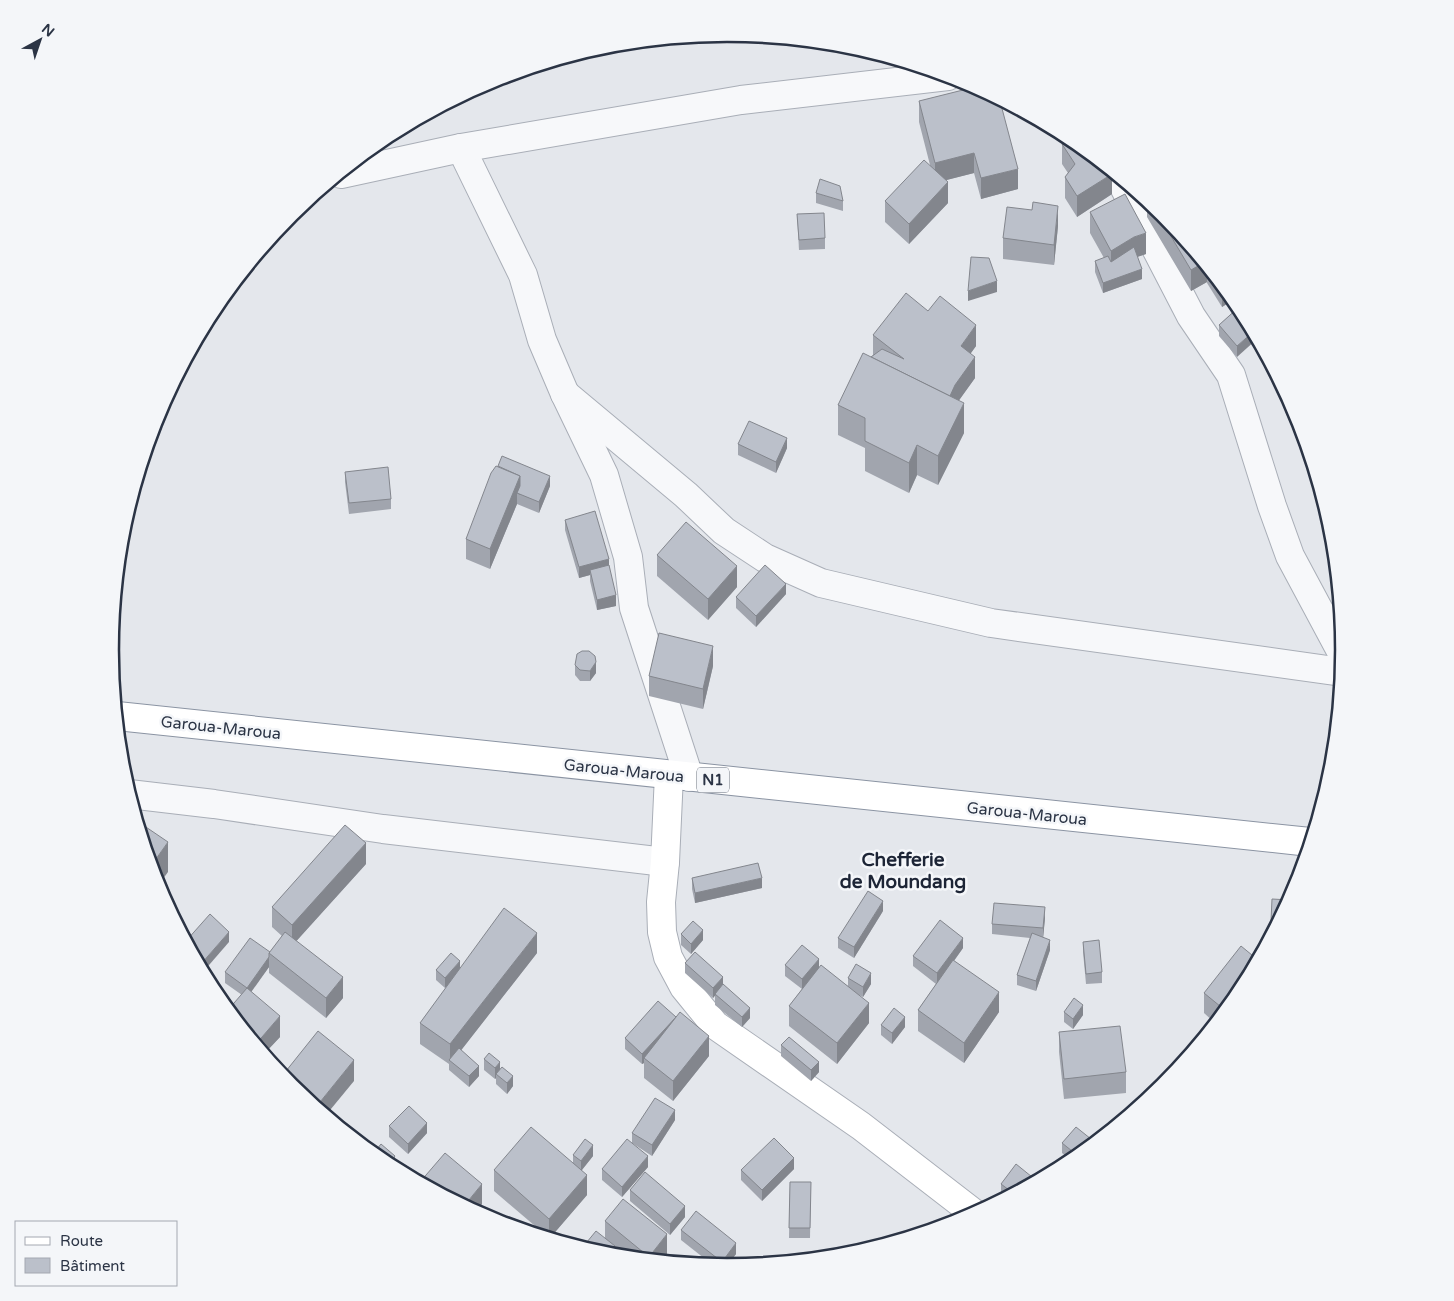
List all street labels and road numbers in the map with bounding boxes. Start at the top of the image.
street label: Garoua-Maroua [160,712,282,744]
street label: Garoua-Maroua [563,755,685,787]
road number: N1 [697,768,729,792]
street label: Garoua-Maroua [966,798,1088,830]

